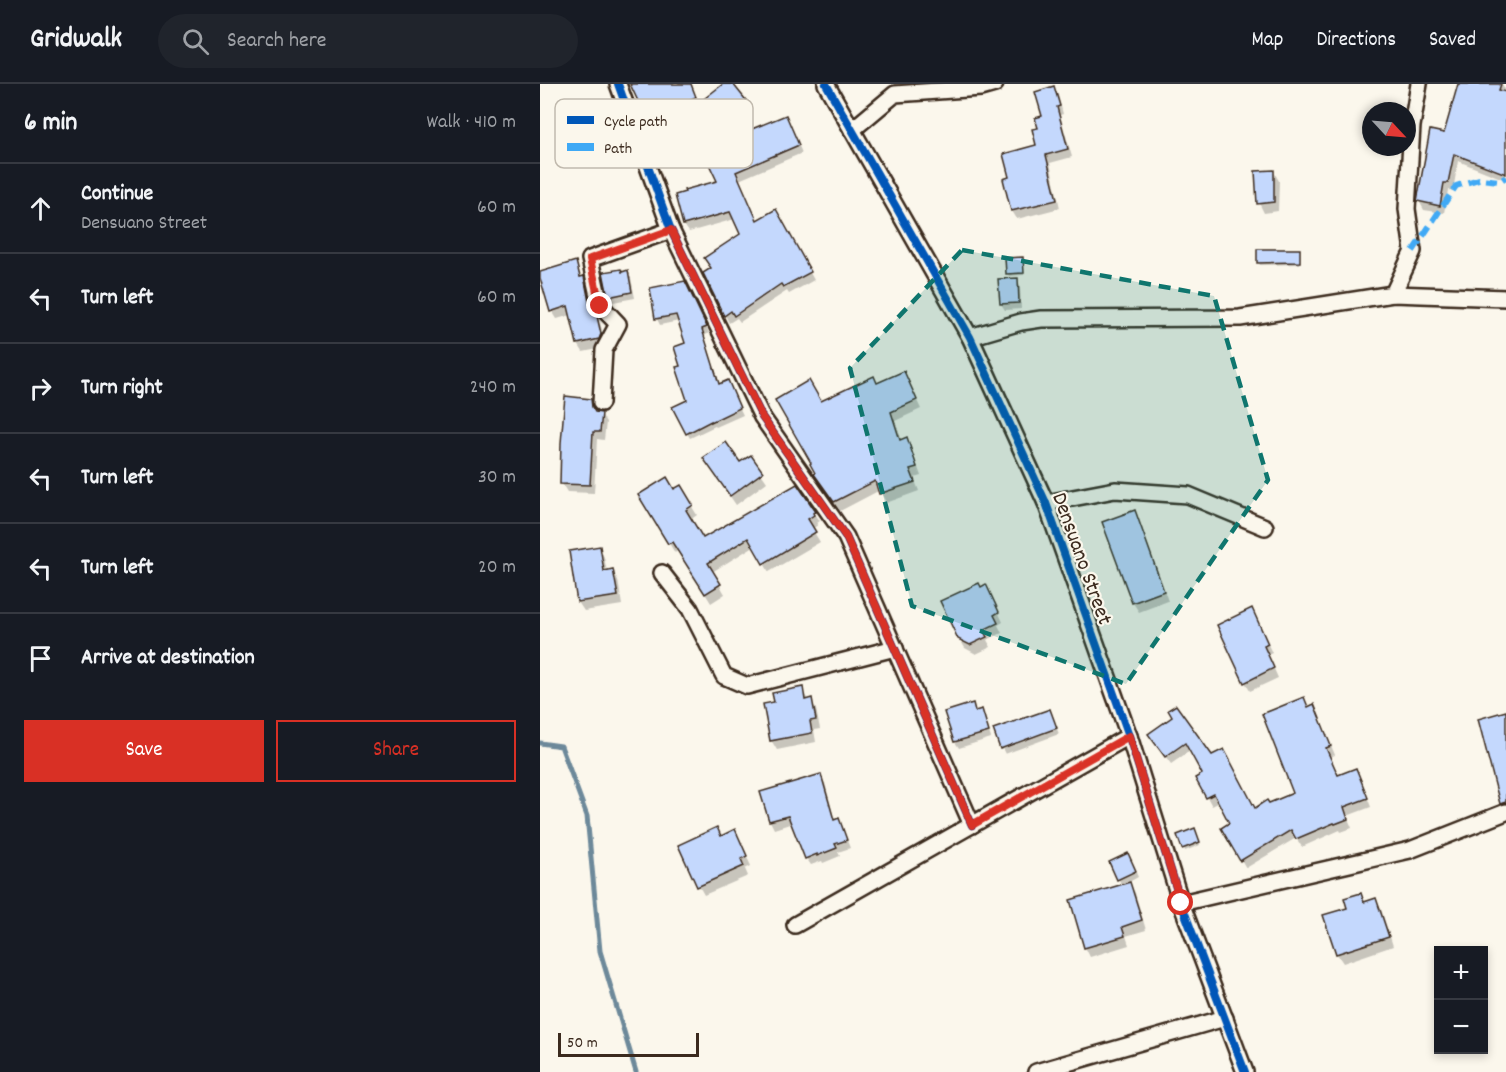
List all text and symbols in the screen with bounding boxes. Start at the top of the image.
search box [158,14,578,68]
text: Gridwalk [30,21,122,61]
icon: search [179,25,212,58]
text: Search here [227,26,327,57]
text: Map [1252,26,1283,56]
text: Directions [1316,26,1396,56]
text: Saved [1429,26,1476,56]
legend [555,99,753,168]
north arrow [1362,102,1416,156]
text: 6 min [24,105,77,142]
text: Walk · 410 m [427,109,516,137]
text: Cycle path [604,111,667,134]
text: Path [604,138,632,161]
text: Continue [81,179,153,210]
icon: ahead [24,192,57,225]
text: 60 m [477,194,516,222]
text: Densuano Street [81,210,207,238]
icon: left [24,282,57,315]
text: Turn left [81,283,153,314]
text: 60 m [477,284,516,312]
route end [586,292,612,318]
icon: right [24,372,57,405]
text: Turn right [81,373,163,404]
text: 240 m [470,374,516,402]
icon: left [24,462,57,495]
text: Turn left [81,463,153,494]
text: 30 m [478,464,516,492]
street label: Densuano Street [1042,489,1119,630]
icon: left [24,552,57,585]
text: Turn left [81,553,153,584]
text: 20 m [478,554,516,582]
icon: arrive [24,642,57,675]
text: Arrive at destination [81,643,255,674]
button: Save [24,720,264,782]
button: Share [276,720,516,782]
route start [1167,889,1193,915]
map controls [1434,946,1488,1054]
button: + [1434,946,1488,1000]
button: − [1434,1000,1488,1054]
scale bar [558,1030,699,1058]
text: 50 m [567,1032,598,1055]

